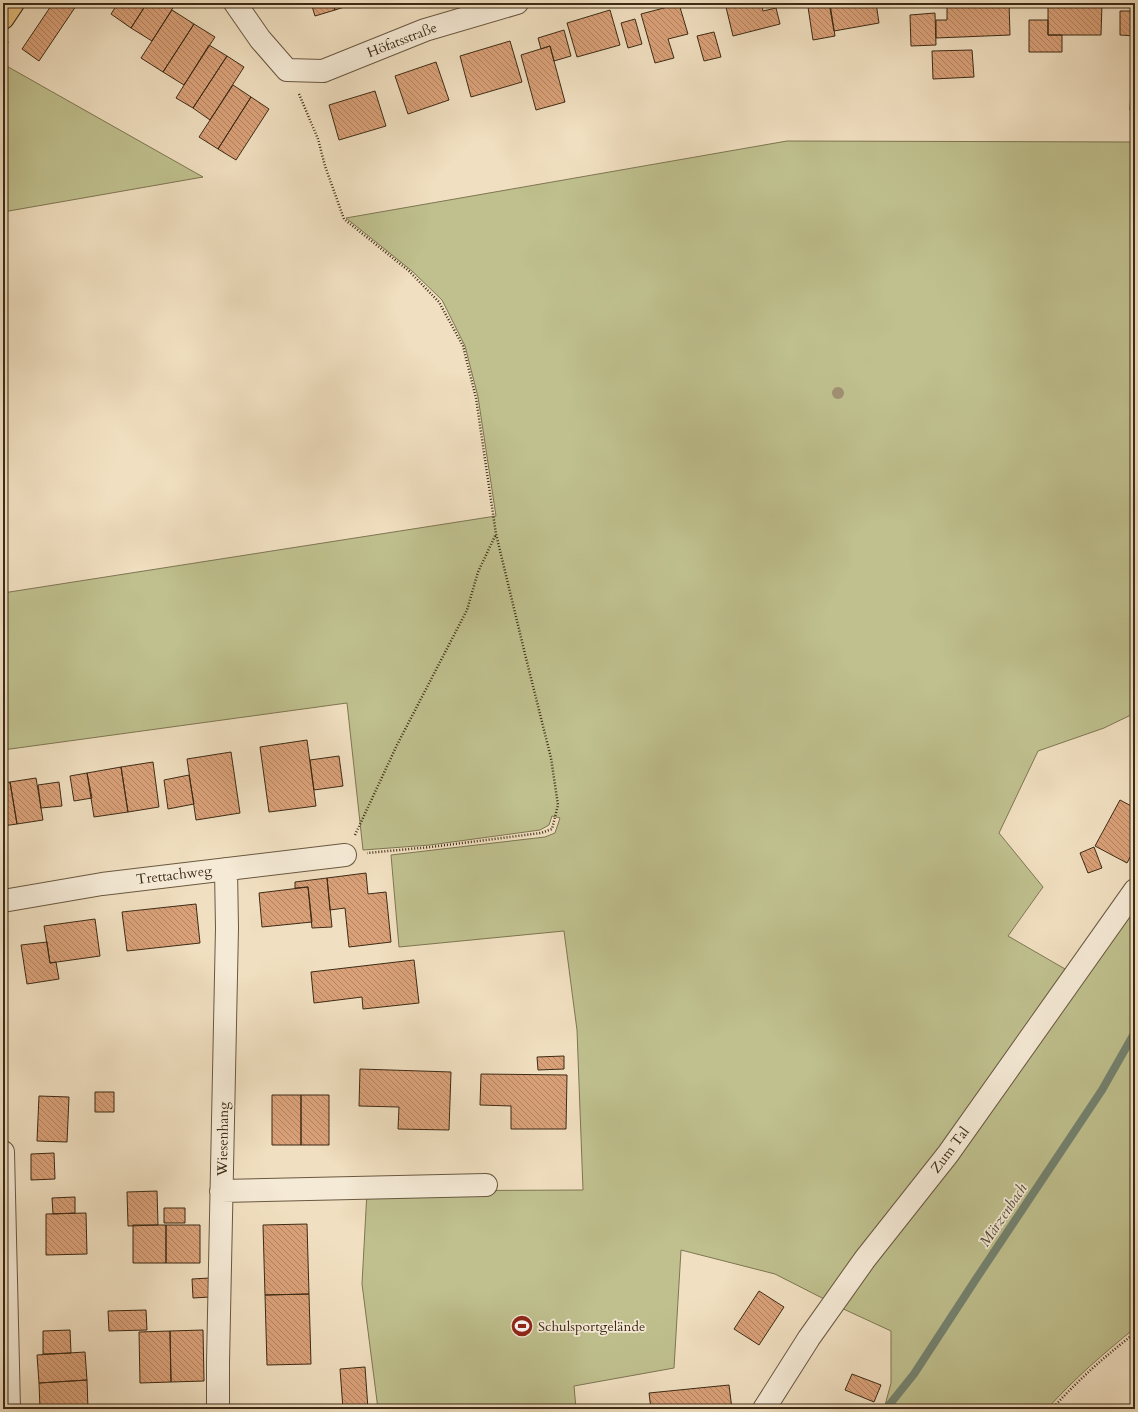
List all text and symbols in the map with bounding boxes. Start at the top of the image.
street label: Höfatsstraße [364,18,440,62]
street label: Trettachweg [135,861,213,889]
street label: Wiesenhang [213,1102,233,1177]
street label: Zum Tal [926,1123,974,1177]
water label: Märzenbach [975,1179,1032,1250]
sports icon: Schulsportgelände [509,1313,535,1339]
place label: Schulsportgelände [538,1317,645,1336]

